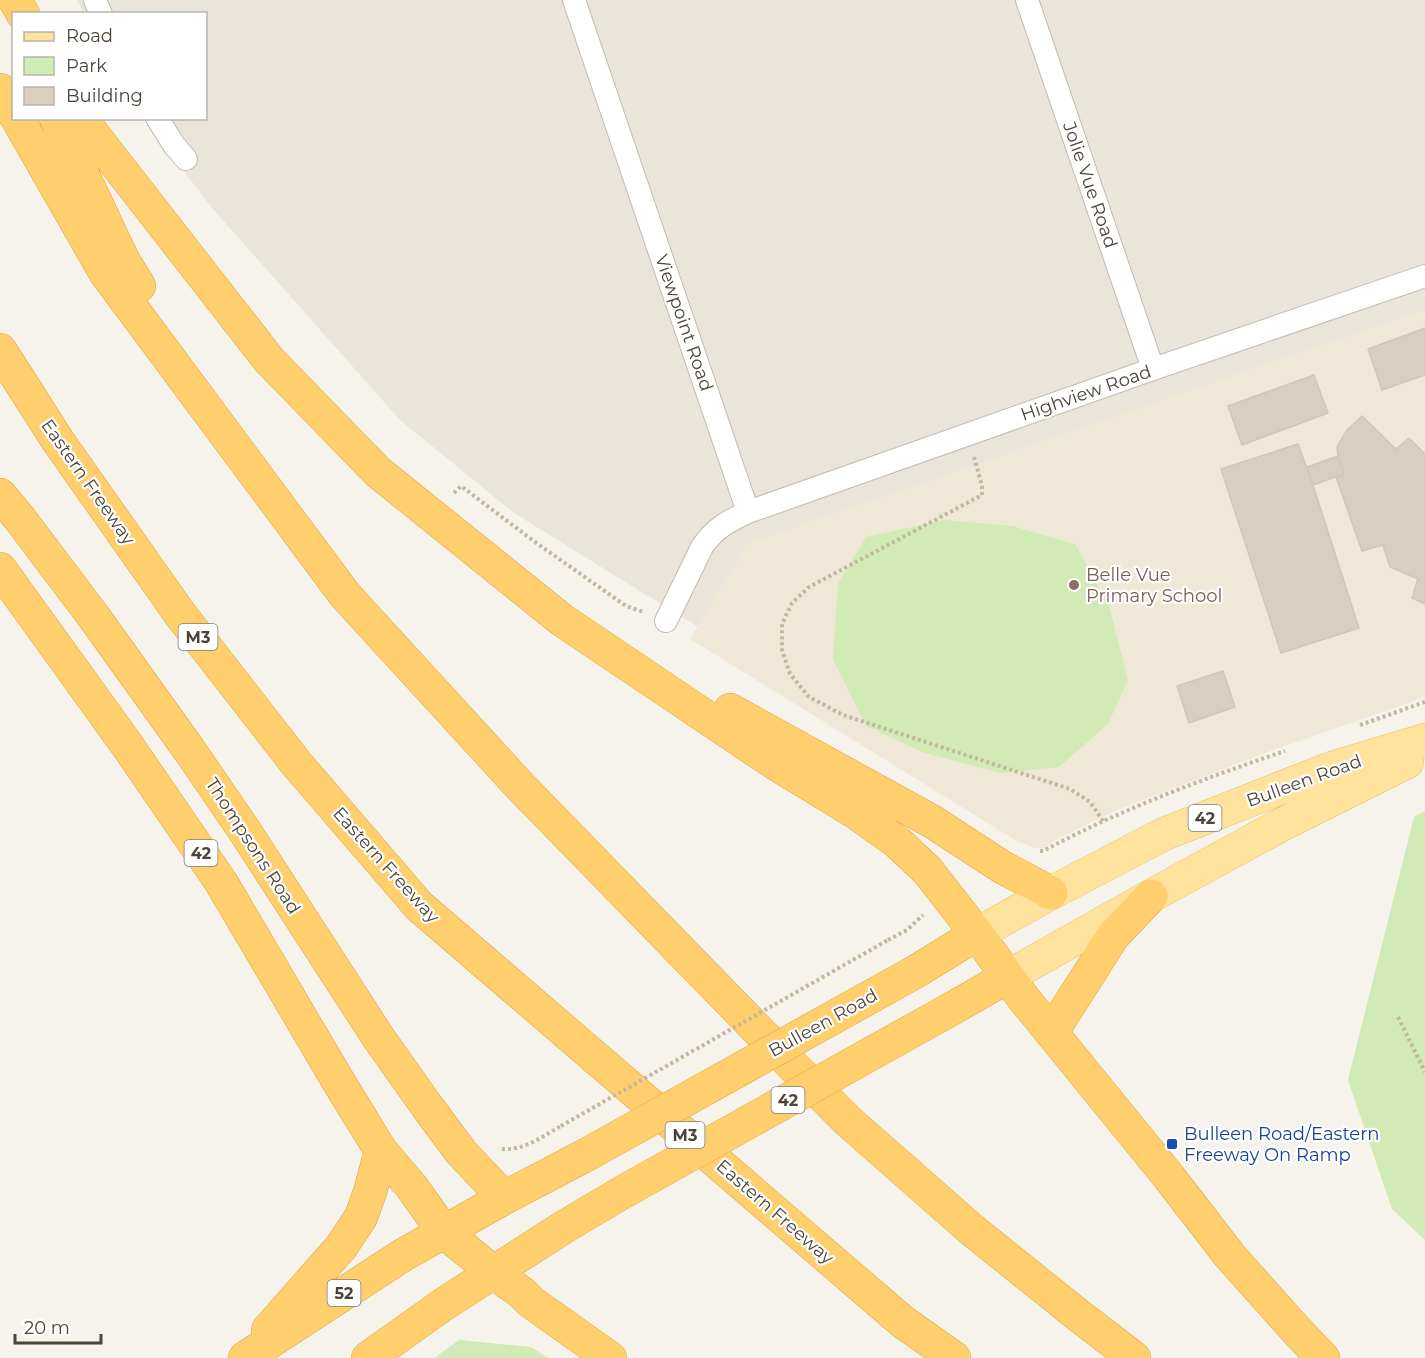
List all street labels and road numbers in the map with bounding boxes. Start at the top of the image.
street label: Jolie Vue Road [1058,118,1122,251]
street label: Viewpoint Road [650,252,718,394]
street label: Highview Road [1018,360,1154,426]
street label: Eastern Freeway [36,415,140,549]
road number: M3 [178,624,218,650]
street label: Bulleen Road [1243,750,1365,812]
street label: Thompsons Road [201,774,305,918]
street label: Eastern Freeway [328,803,444,928]
road number: 42 [1188,805,1222,831]
road number: 42 [184,840,218,866]
street label: Bulleen Road [765,984,881,1062]
road number: 42 [772,1087,804,1113]
road number: M3 [666,1122,704,1148]
street label: Eastern Freeway [712,1155,838,1269]
road number: 52 [328,1280,360,1306]

